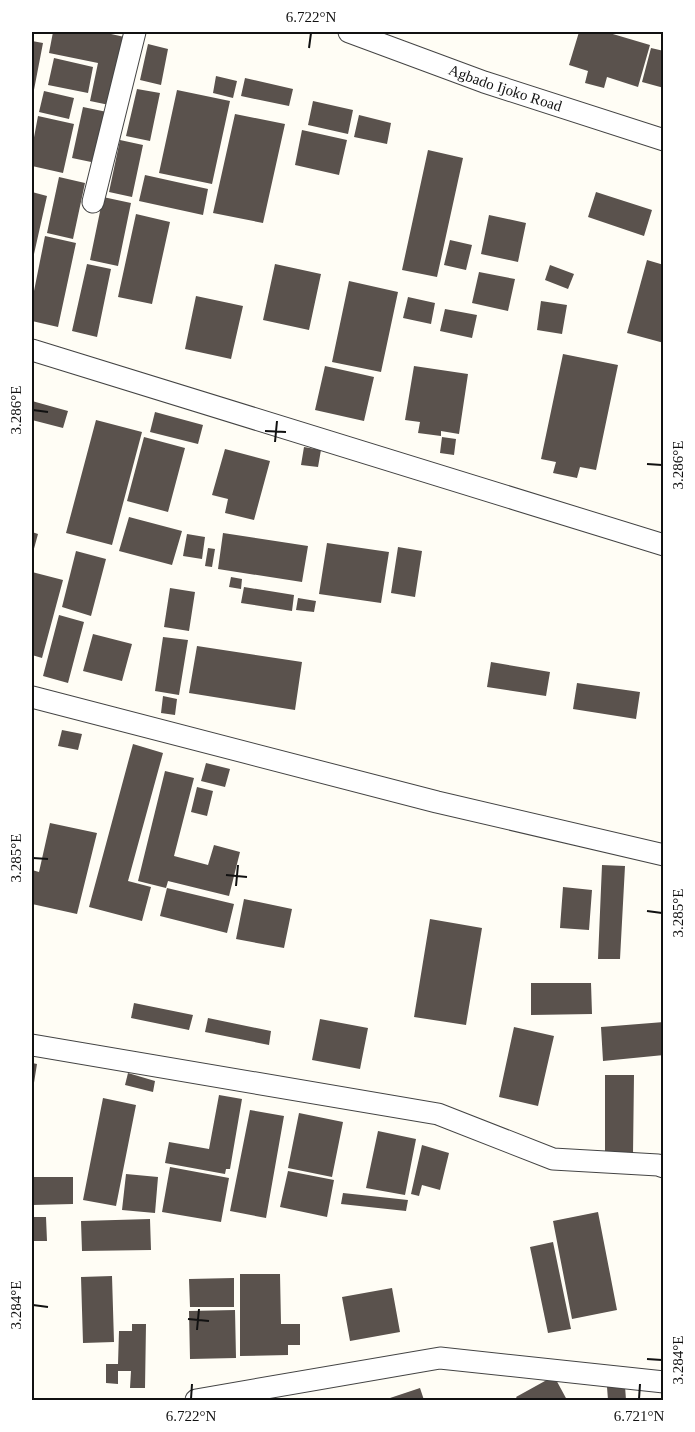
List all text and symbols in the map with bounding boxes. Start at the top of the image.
text: 6.722°N [286,9,336,25]
street label: Agbado Ijoko Road [446,62,564,115]
text: 3.286°E [8,386,24,434]
text: 3.286°E [670,441,686,489]
text: 3.285°E [8,834,24,882]
text: 3.285°E [670,889,686,937]
text: 3.284°E [8,1281,24,1329]
text: 3.284°E [670,1336,686,1384]
text: 6.722°N [166,1408,216,1424]
text: 6.721°N [614,1408,664,1424]

